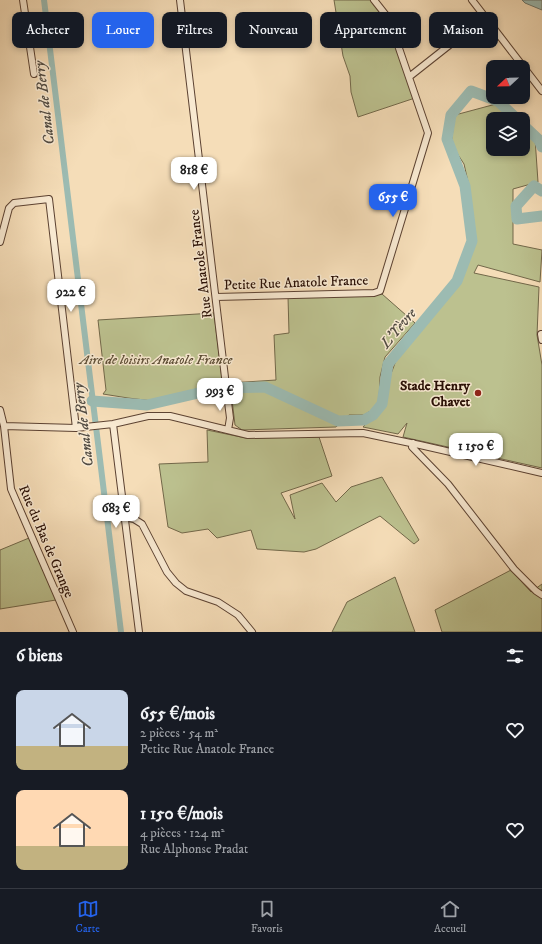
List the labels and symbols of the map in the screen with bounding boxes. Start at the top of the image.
water label: Canal de Berry [30,59,59,146]
north arrow [486,60,530,104]
pin: 818 € [166,157,222,191]
pin: 655 € [365,184,421,218]
street label: Rue Anatole France [185,208,217,319]
street label: Petite Rue Anatole France [224,271,369,295]
pin: 922 € [43,279,99,313]
water label: L'Yèvre [376,304,421,353]
park label: Aire de loisirs Anatole France [78,351,234,369]
place label: Stade Henry Chavet [400,377,471,411]
pin: 993 € [192,378,248,412]
water label: Canal de Berry [69,381,98,468]
marker: Stade Henry Chavet [473,388,483,398]
pin: 1 150 € [439,433,513,467]
street label: Rue du Bas de Grange [14,482,78,601]
pin: 683 € [88,495,144,529]

